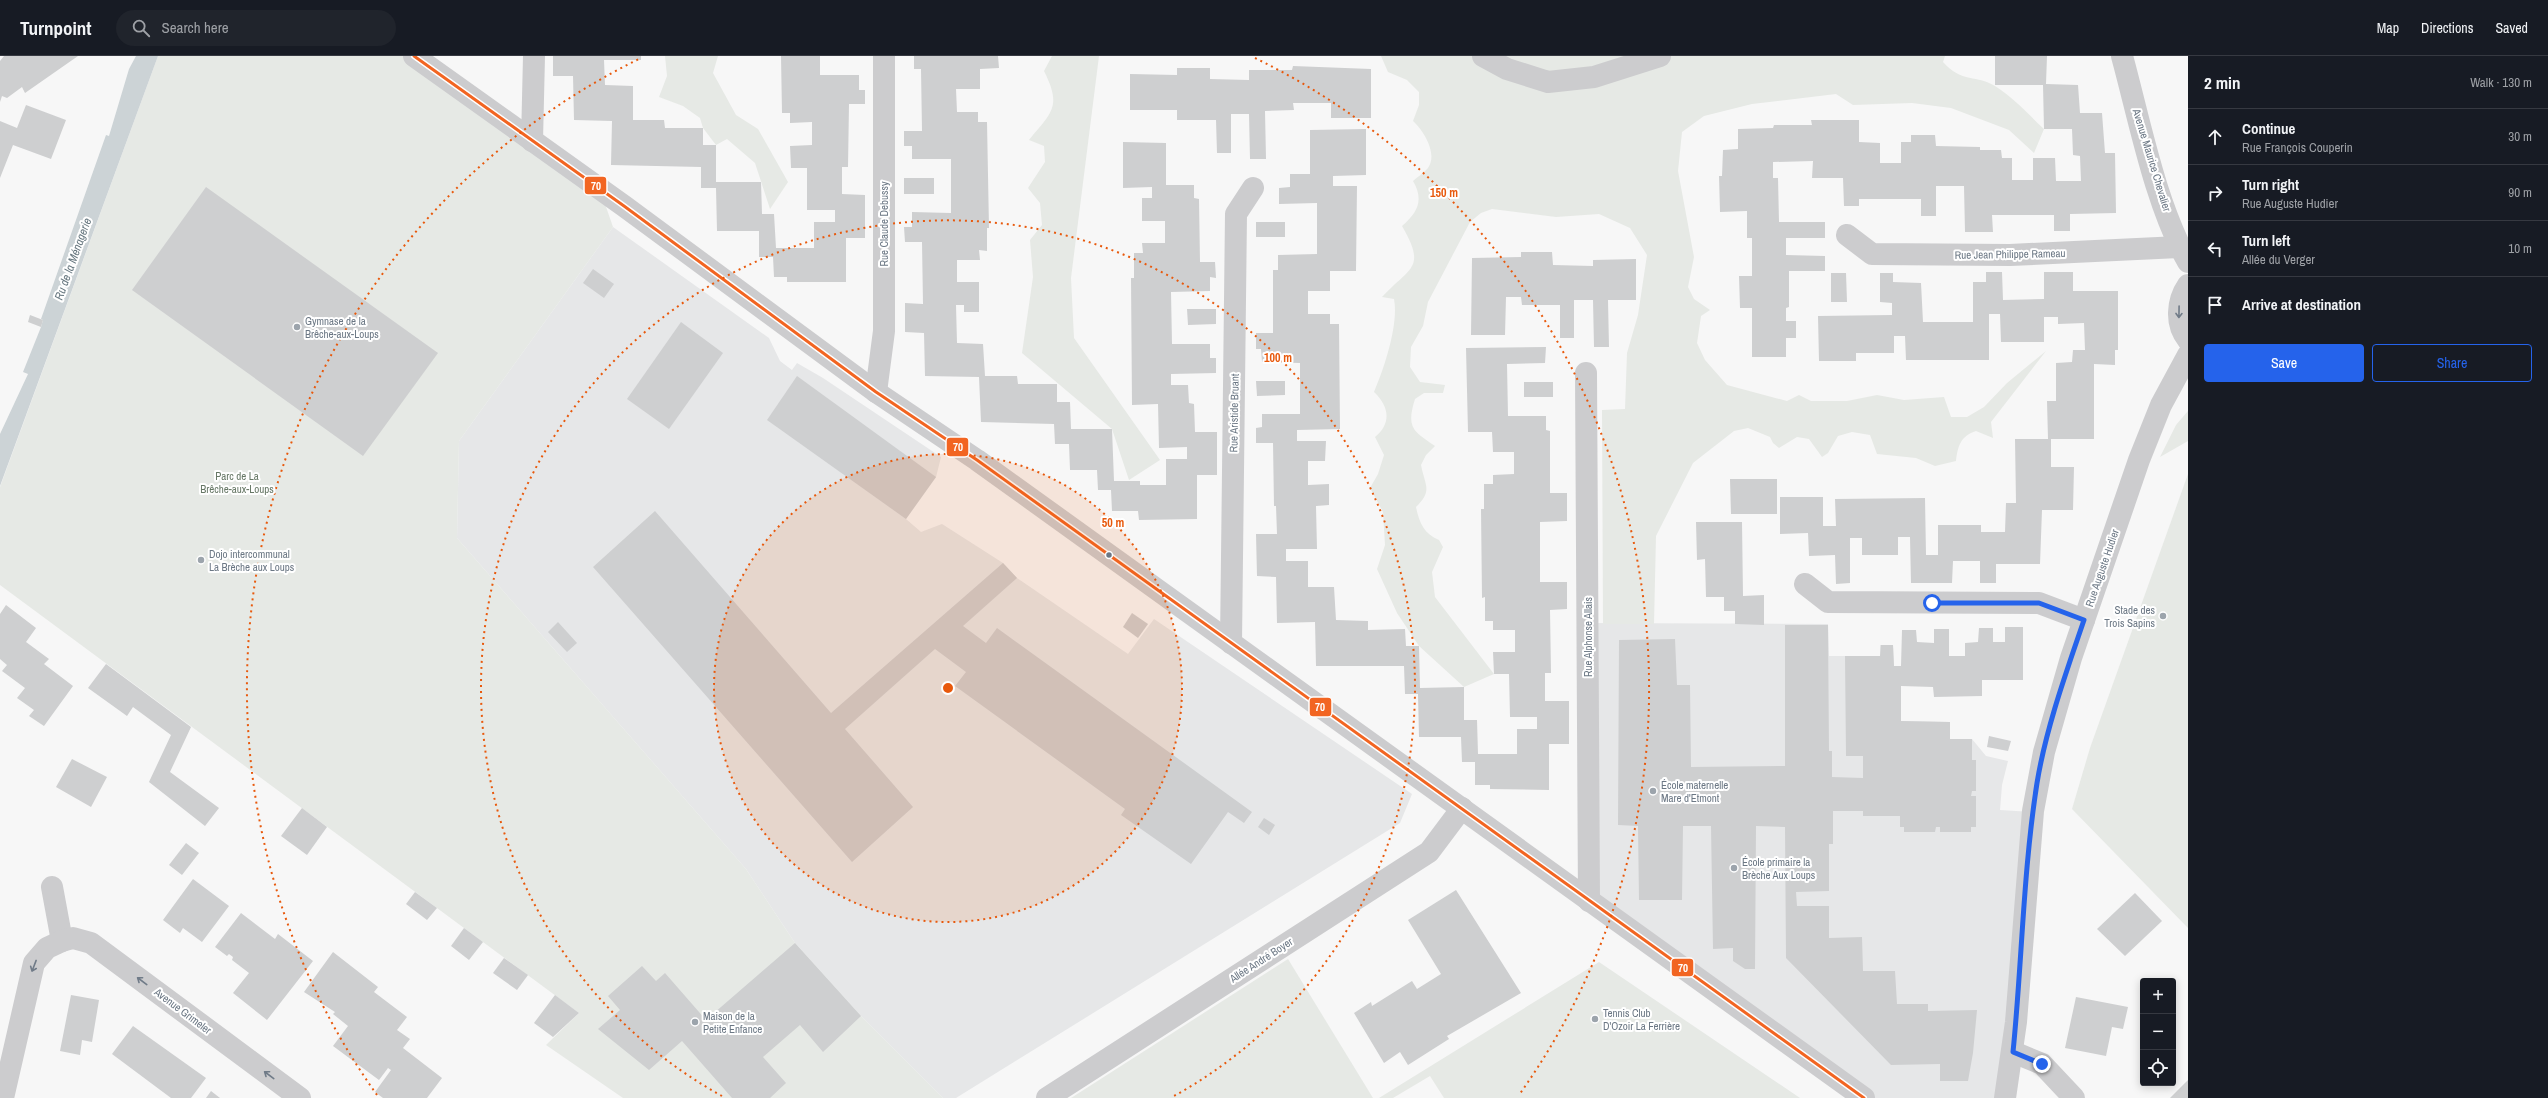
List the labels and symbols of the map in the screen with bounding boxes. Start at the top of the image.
street label: Avenue Maurice Chevalier [2129,106,2174,213]
line badge: 70 [584,176,607,195]
text: 70 [591,179,601,193]
street label: Rue Claude Debussy [877,181,891,267]
text: 150 m [1430,185,1458,201]
water label: Ru de la Ménagerie [51,215,95,302]
street label: Rue Jean Philippe Rameau [1954,246,2066,262]
one-way arrow [2176,305,2183,318]
place label: Gymnase de la Brêche-aux-Loups [305,314,379,341]
marker: Gymnase de la Brêche-aux-Loups [292,322,302,332]
text: 100 m [1264,350,1292,366]
street label: Rue Aristide Bruant [1226,373,1242,452]
line badge: 70 [946,437,969,457]
text: 70 [953,440,963,454]
park label: Parc de La Brêche-aux-Loups [200,469,274,496]
text: 50 m [1102,515,1124,531]
street label: Rue Auguste Hudier [2082,527,2122,609]
place label: Dojo intercommunal La Brèche aux Loups [209,547,295,574]
unlabelled marker [1104,550,1114,560]
marker: Dojo intercommunal La Brèche aux Loups [196,555,206,565]
route start [1923,594,1941,612]
street label: Rue Alphonse Allais [1581,596,1595,677]
place label: Stade des Trois Sapins [2104,603,2155,630]
marker: Stade des Trois Sapins [2158,611,2168,621]
centre of rings [941,681,955,695]
line badge: 70 [1309,697,1332,717]
text: 70 [1315,700,1325,714]
place label: École maternelle Mare d'Etmont [1661,778,1728,805]
marker: École maternelle Mare d'Etmont [1648,786,1658,796]
place label: École primaire la Brèche Aux Loups [1742,855,1816,882]
marker: École primaire la Brèche Aux Loups [1729,863,1739,873]
street label: Allée André Boyer [1226,934,1295,986]
line badge: 70 [1671,958,1694,977]
one-way arrow [30,960,38,972]
text: 70 [1678,961,1688,975]
one-way arrow [137,977,148,985]
street label: Avenue Grimeler [151,984,214,1037]
place label: Tennis Club D'Ozoir La Ferrière [1603,1006,1680,1033]
place label: Maison de la Petite Enfance [703,1009,762,1036]
marker: Tennis Club D'Ozoir La Ferrière [1590,1014,1600,1024]
marker: Maison de la Petite Enfance [690,1017,700,1027]
route end [2033,1055,2051,1073]
one-way arrow [264,1071,275,1079]

